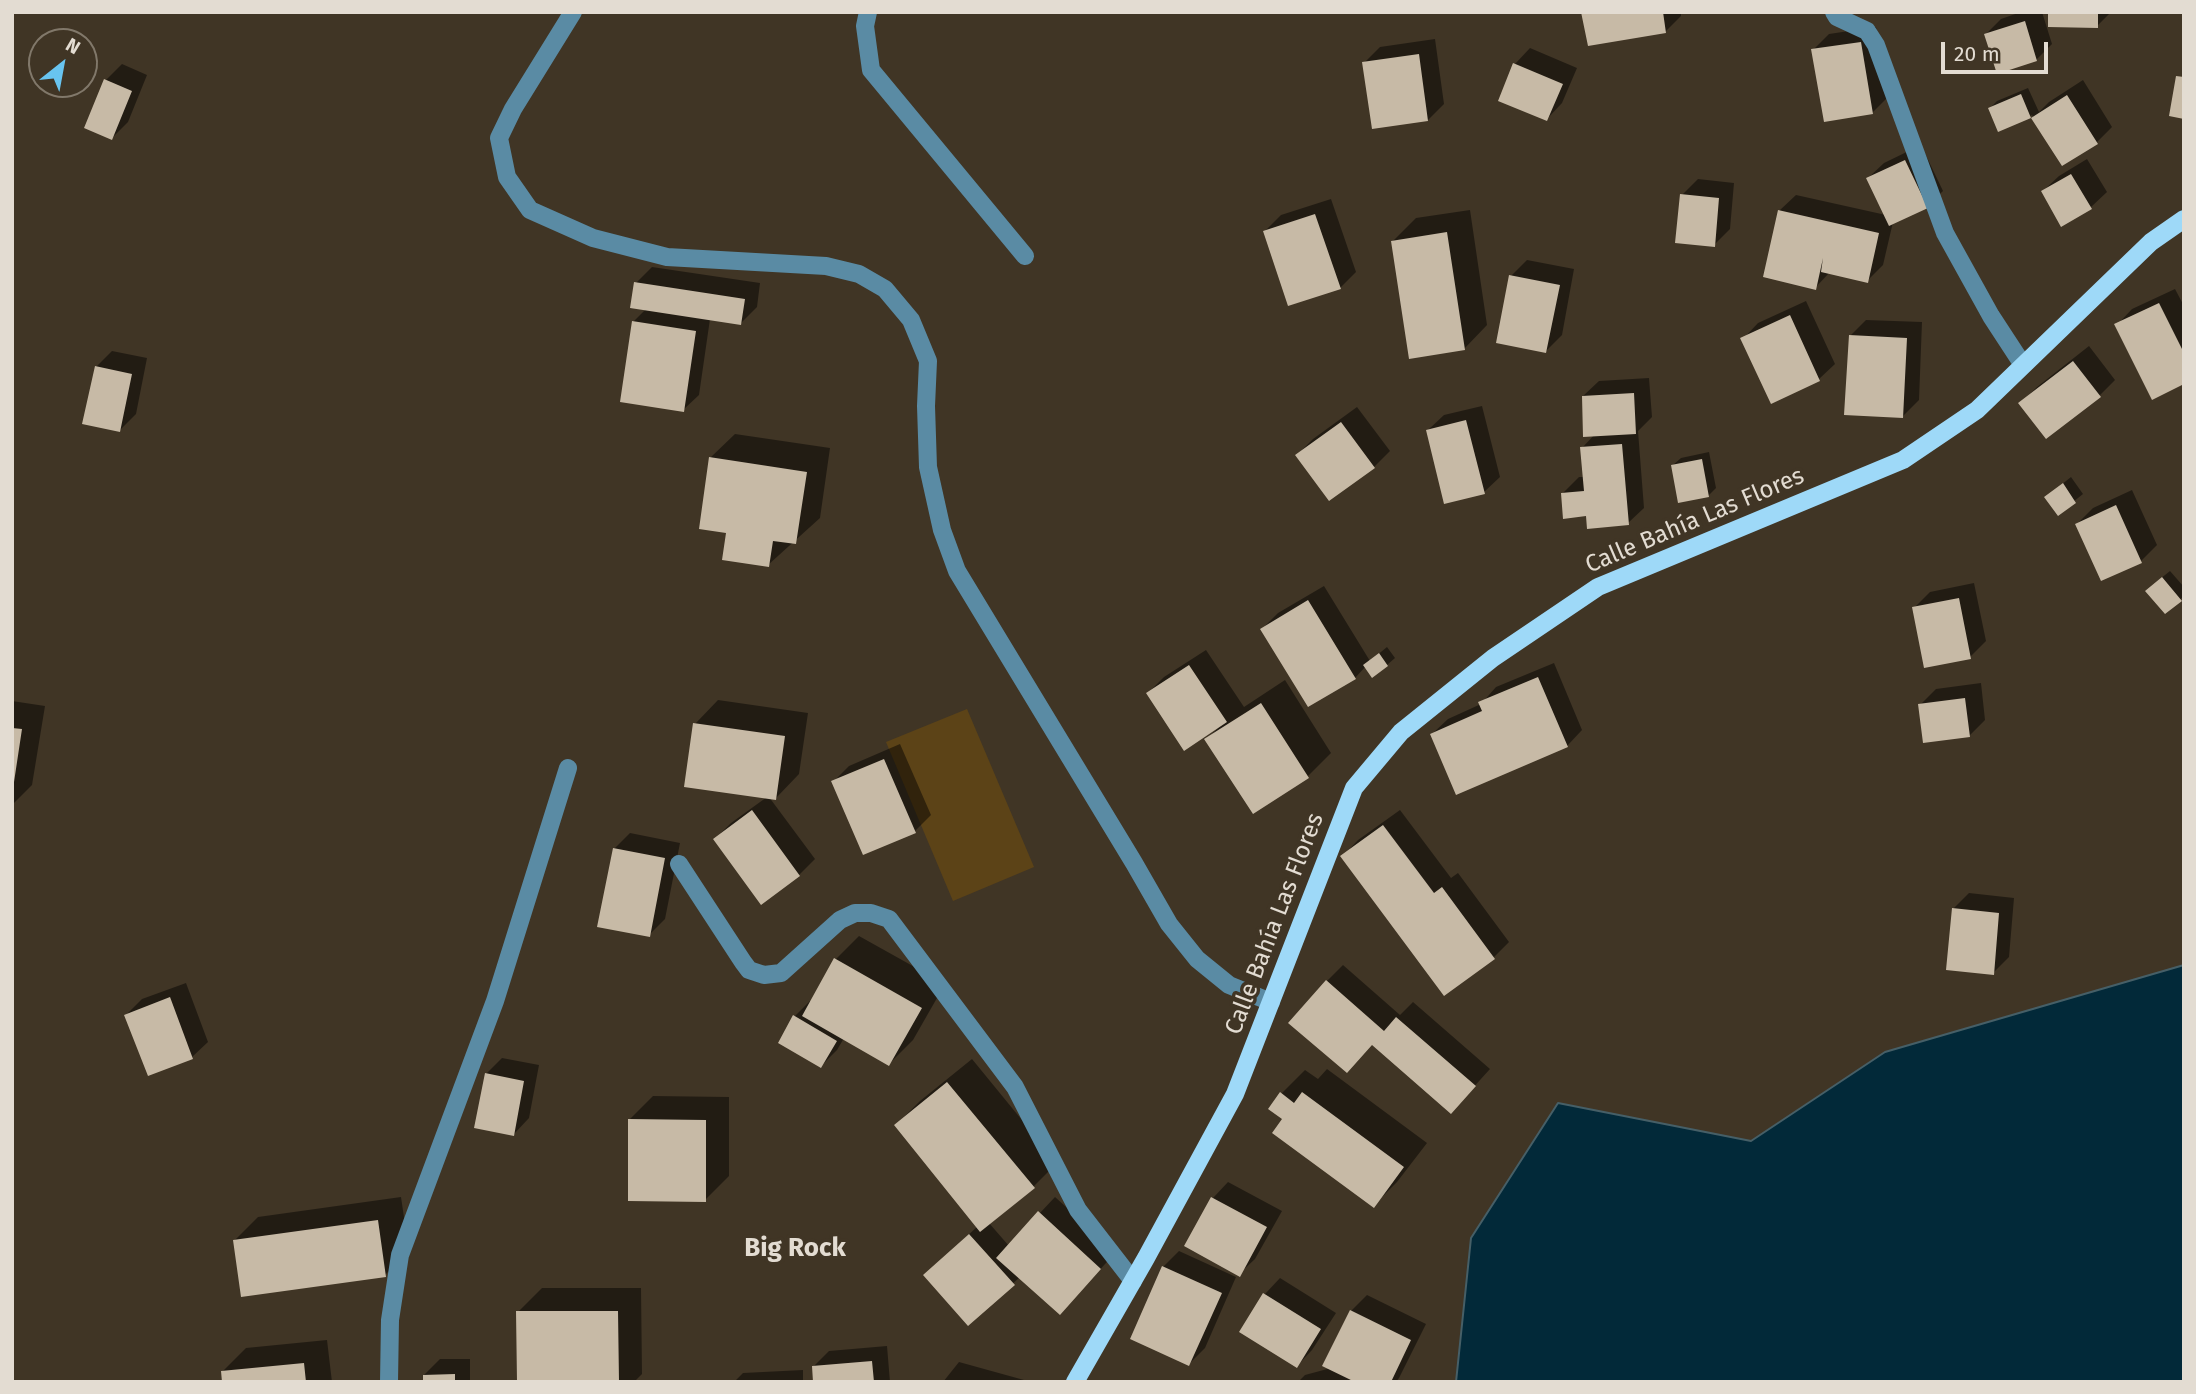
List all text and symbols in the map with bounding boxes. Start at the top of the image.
north arrow [28,28,98,98]
scale bar [1944,28,2051,72]
text: N [62,33,84,59]
text: 20 m [1954,41,2000,67]
street label: Calle Bahía Las Flores [1581,462,1809,580]
street label: Calle Bahía Las Flores [1220,809,1330,1039]
district label: Big Rock [744,1233,846,1265]

